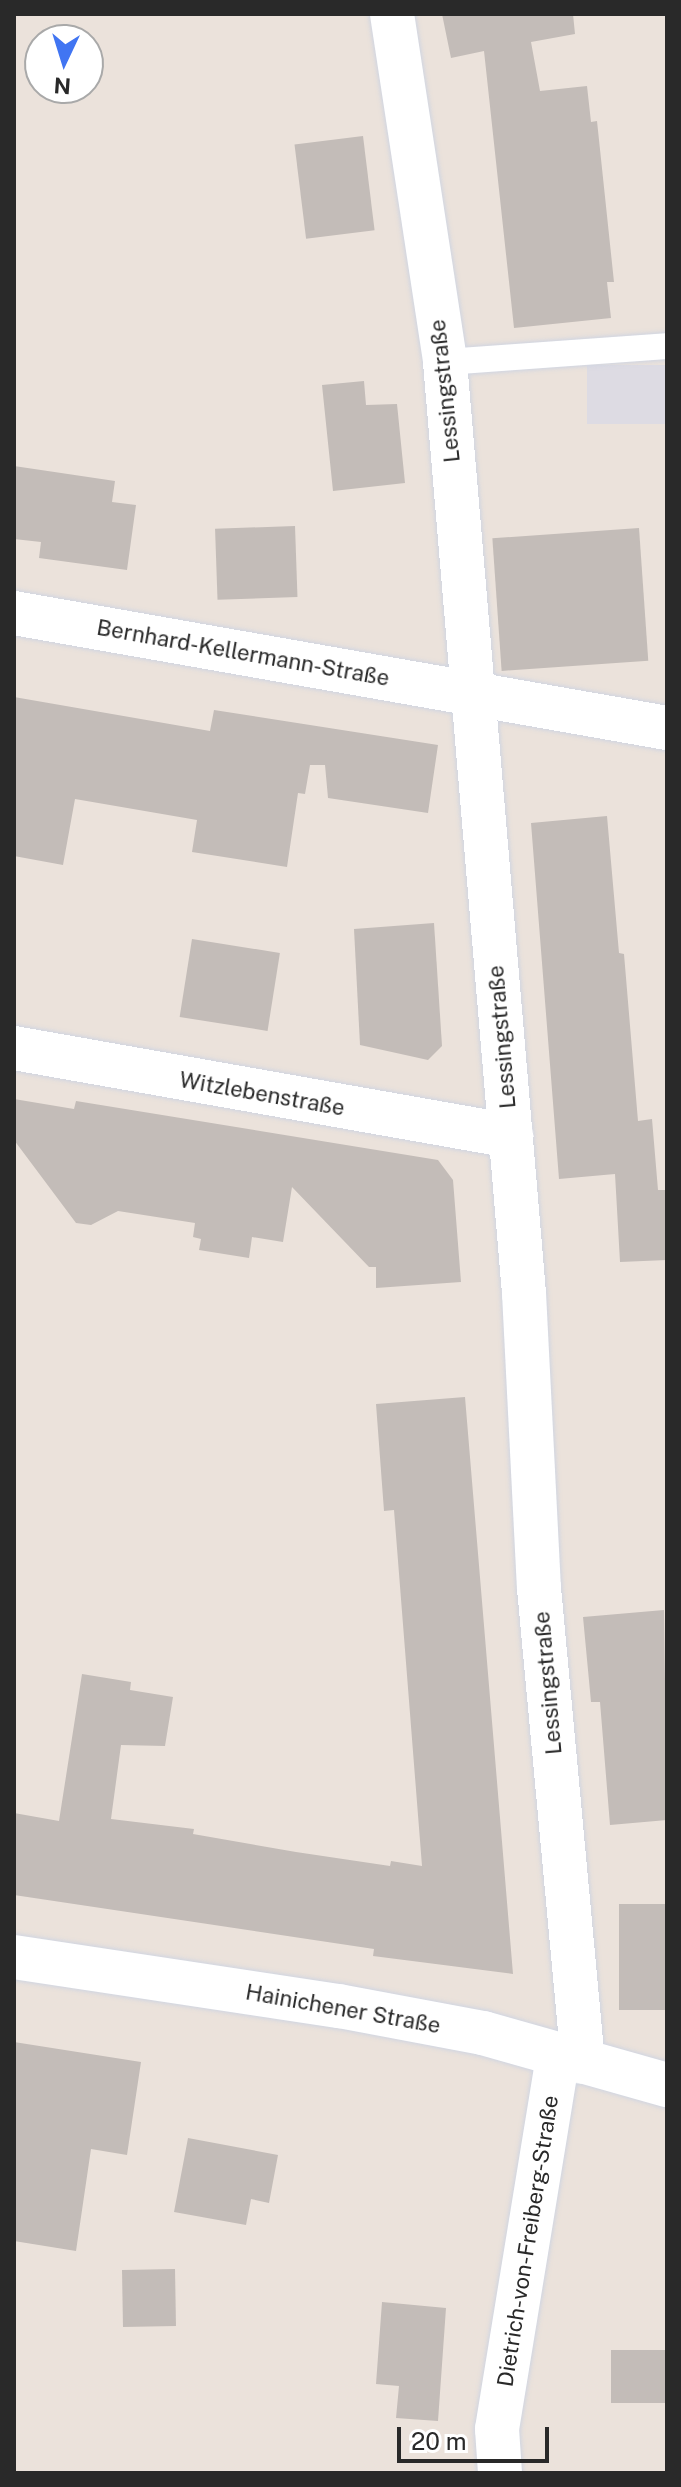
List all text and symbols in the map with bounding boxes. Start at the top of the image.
north arrow [24,24,104,104]
text: N [53,72,72,100]
street label: Lessingstraße [424,318,466,464]
street label: Bernhard-Kellermann-Straße [95,614,391,692]
street label: Lessingstraße [483,964,521,1110]
street label: Witzlebenstraße [177,1066,347,1122]
street label: Lessingstraße [529,1610,567,1756]
street label: Hainichener Straße [244,1979,442,2039]
street label: Dietrich-von-Freiberg-Straße [492,2093,564,2389]
scale bar [401,2411,553,2461]
text: 20 m [411,2427,467,2455]

